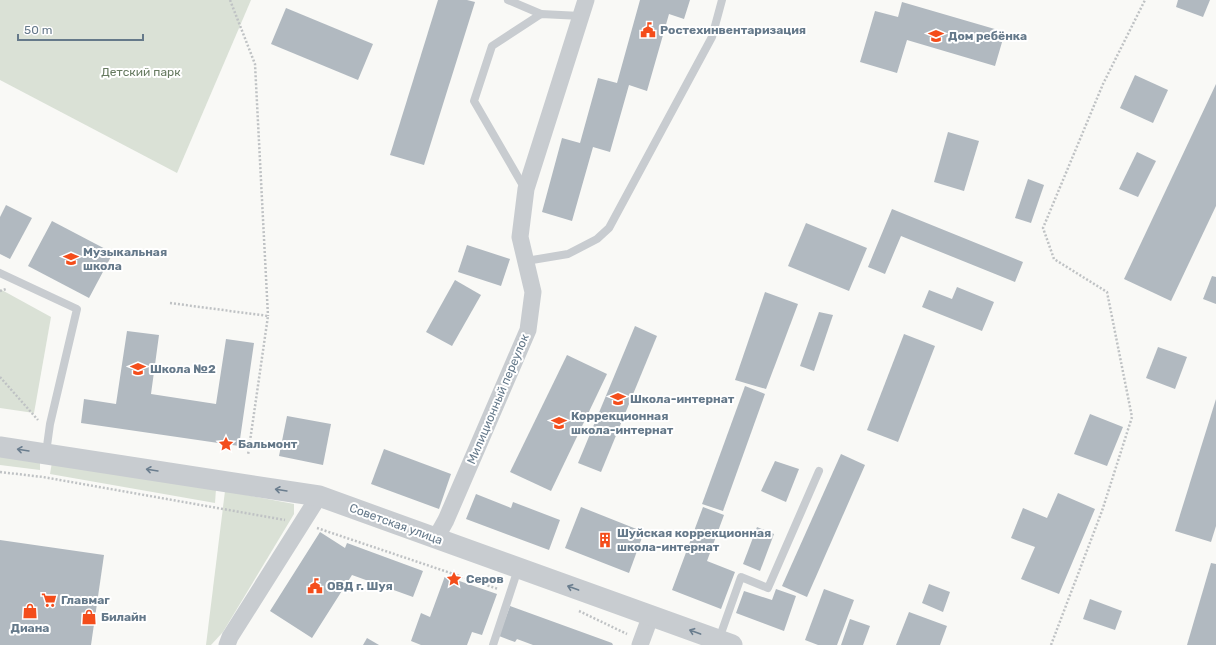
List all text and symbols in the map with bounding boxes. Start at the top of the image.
scale bar [18,16,143,42]
public building icon: Ростехинвентаризация [639,21,657,39]
text: 50 m [24,23,52,37]
place label: Ростехинвентаризация [660,23,806,37]
school or university icon: Дом ребёнка [927,27,945,45]
place label: Дом ребёнка [948,29,1027,43]
park label: Детский парк [101,65,181,79]
place label: Музыкальная школа [83,245,167,273]
school or university icon: Музыкальная школа [62,250,80,268]
street label: Милиционный переулок [464,331,532,466]
school or university icon: Школа №2 [129,360,147,378]
place label: Школа №2 [150,362,216,376]
school or university icon: Школа-интернат [609,390,627,408]
place label: Школа-интернат [630,392,735,406]
place label: Коррекционная школа-интернат [571,409,674,437]
school or university icon: Коррекционная школа-интернат [550,414,568,432]
place icon: Бальмонт [217,435,235,453]
place label: Бальмонт [238,437,298,451]
one-way arrow [17,446,30,454]
one-way arrow [146,466,159,474]
one-way arrow [275,486,288,494]
street label: Советская улица [347,501,445,547]
place label: Шуйская коррекционная школа-интернат [617,526,771,554]
building icon: Шуйская коррекционная школа-интернат [596,531,614,549]
place icon: Серов [445,570,463,588]
place label: Серов [466,572,504,586]
public building icon: ОВД г. Шуя [306,577,324,595]
place label: ОВД г. Шуя [327,579,393,593]
one-way arrow [567,583,579,591]
supermarket icon: Главмаг [40,591,58,609]
place label: Главмаг [61,593,110,607]
shop icon: Диана [21,602,39,620]
shop icon: Билайн [80,608,98,626]
place label: Билайн [101,610,146,624]
place label: Диана [11,621,49,635]
one-way arrow [690,627,702,635]

